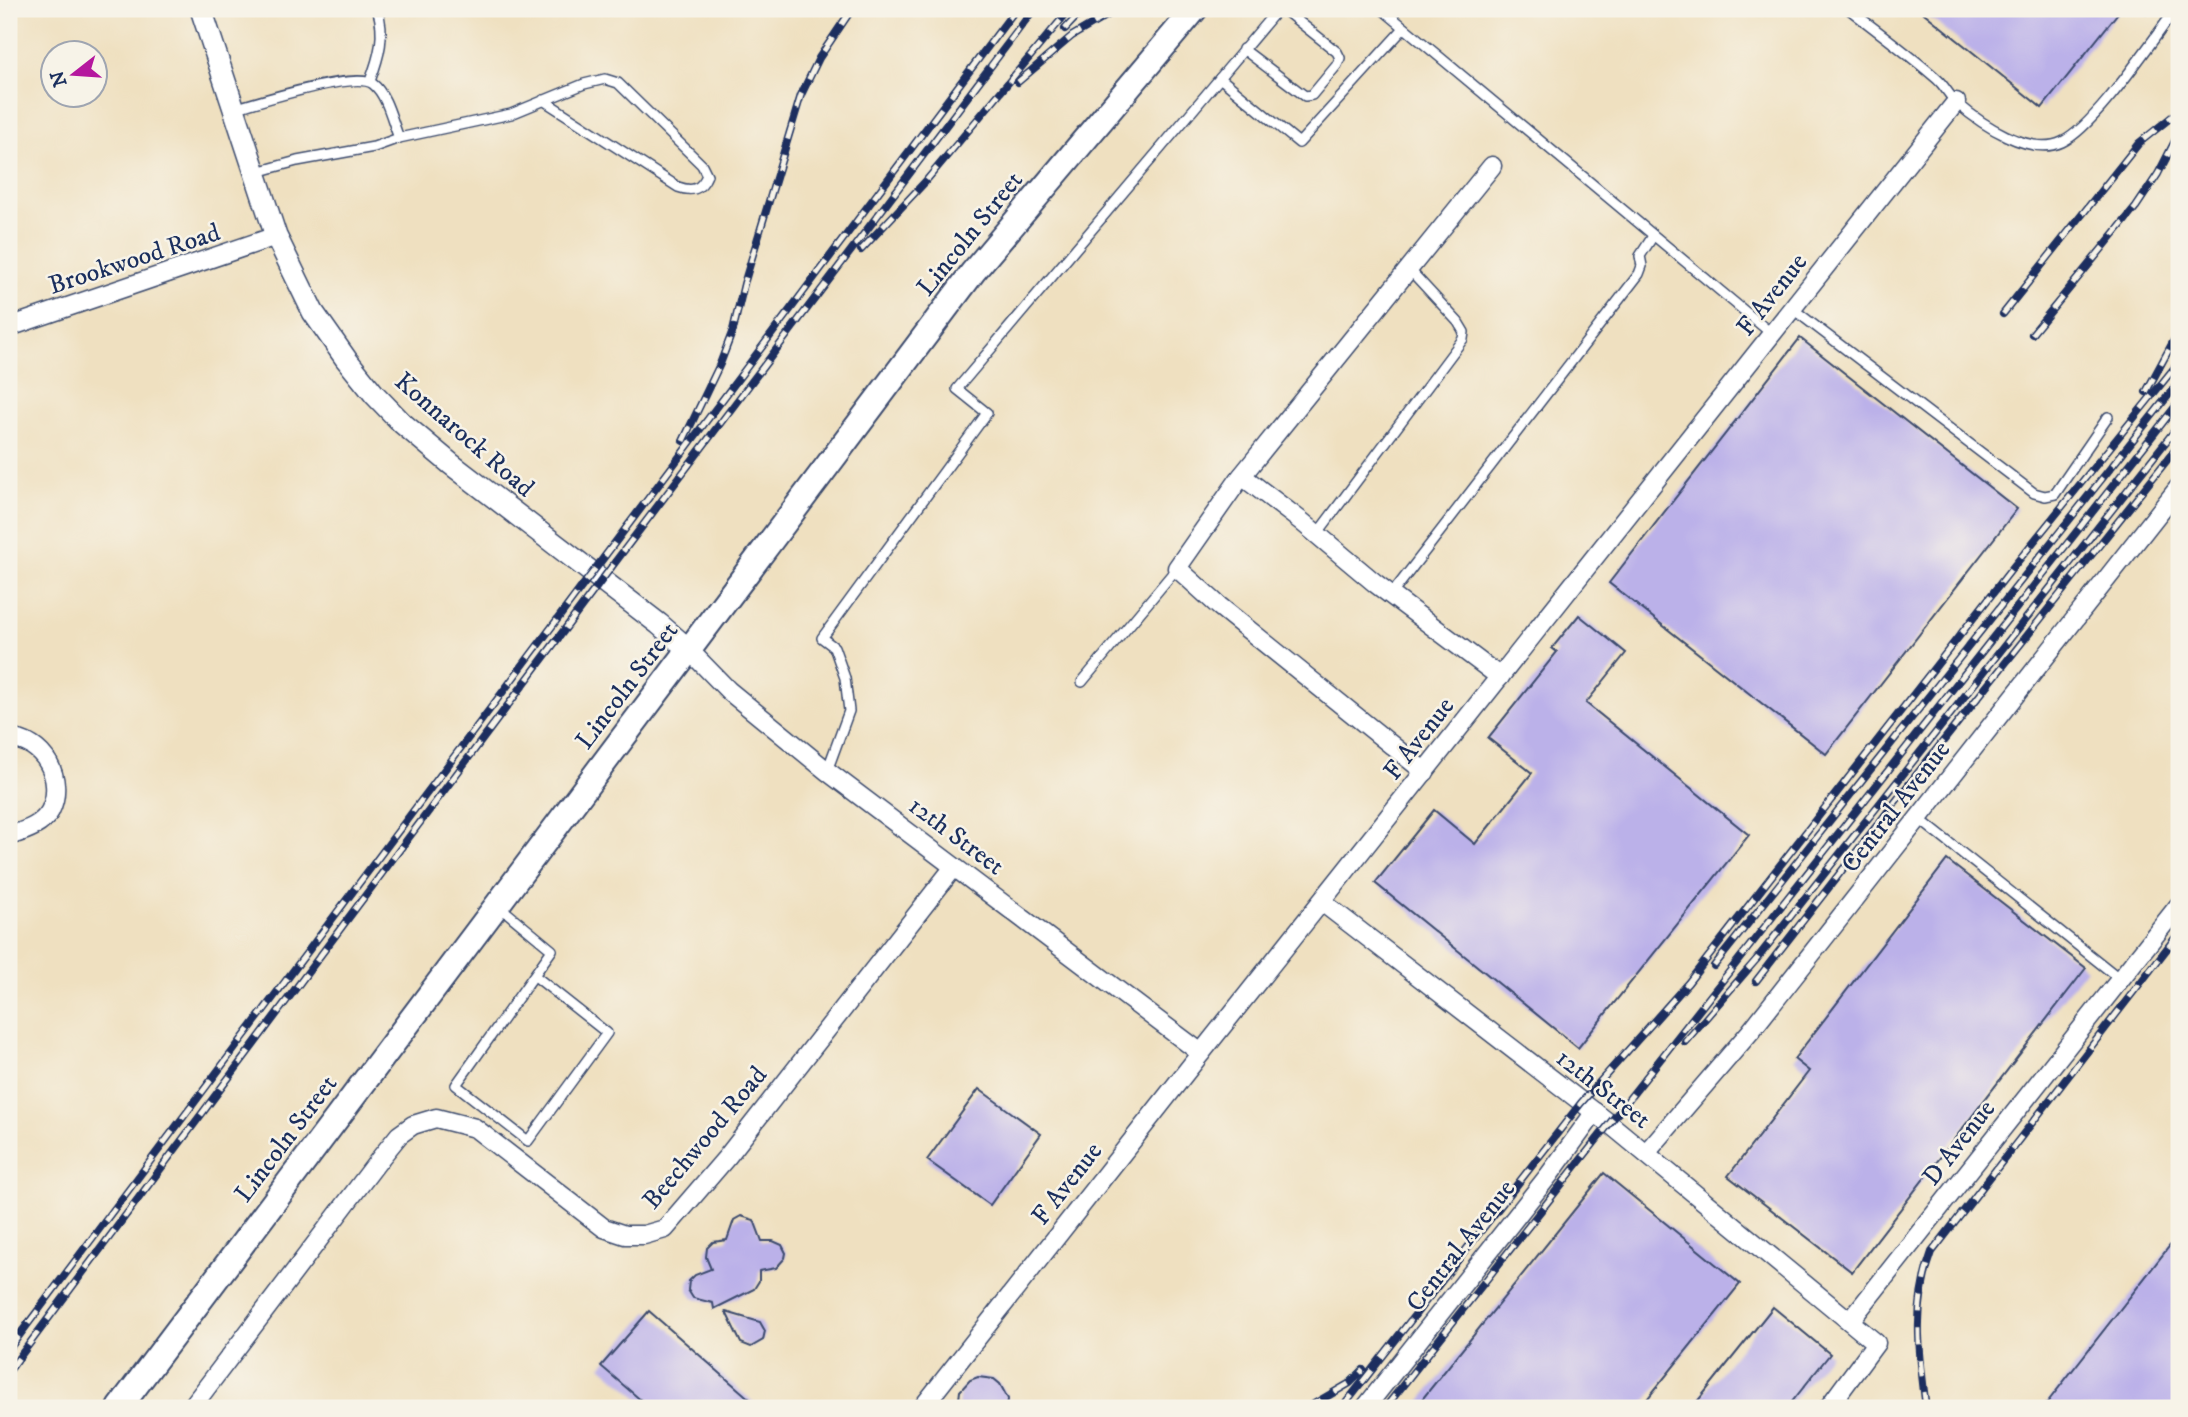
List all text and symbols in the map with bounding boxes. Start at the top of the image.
north arrow [38,38,108,108]
text: N [46,67,72,89]
street label: Lincoln Street [910,165,1031,303]
street label: Brookwood Road [45,216,224,303]
street label: F Avenue [1729,247,1815,343]
street label: Konnarock Road [387,365,541,505]
street label: Lincoln Street [569,616,686,756]
street label: F Avenue [1376,691,1462,787]
street label: Central Avenue [1834,734,1958,880]
street label: 12th Street [902,790,1010,883]
street label: 12th Street [1549,1042,1657,1136]
street label: Beechwood Road [636,1060,775,1216]
street label: Lincoln Street [228,1069,345,1209]
street label: D Avenue [1915,1093,2003,1192]
street label: F Avenue [1024,1136,1110,1232]
street label: Central Avenue [1399,1173,1523,1319]

